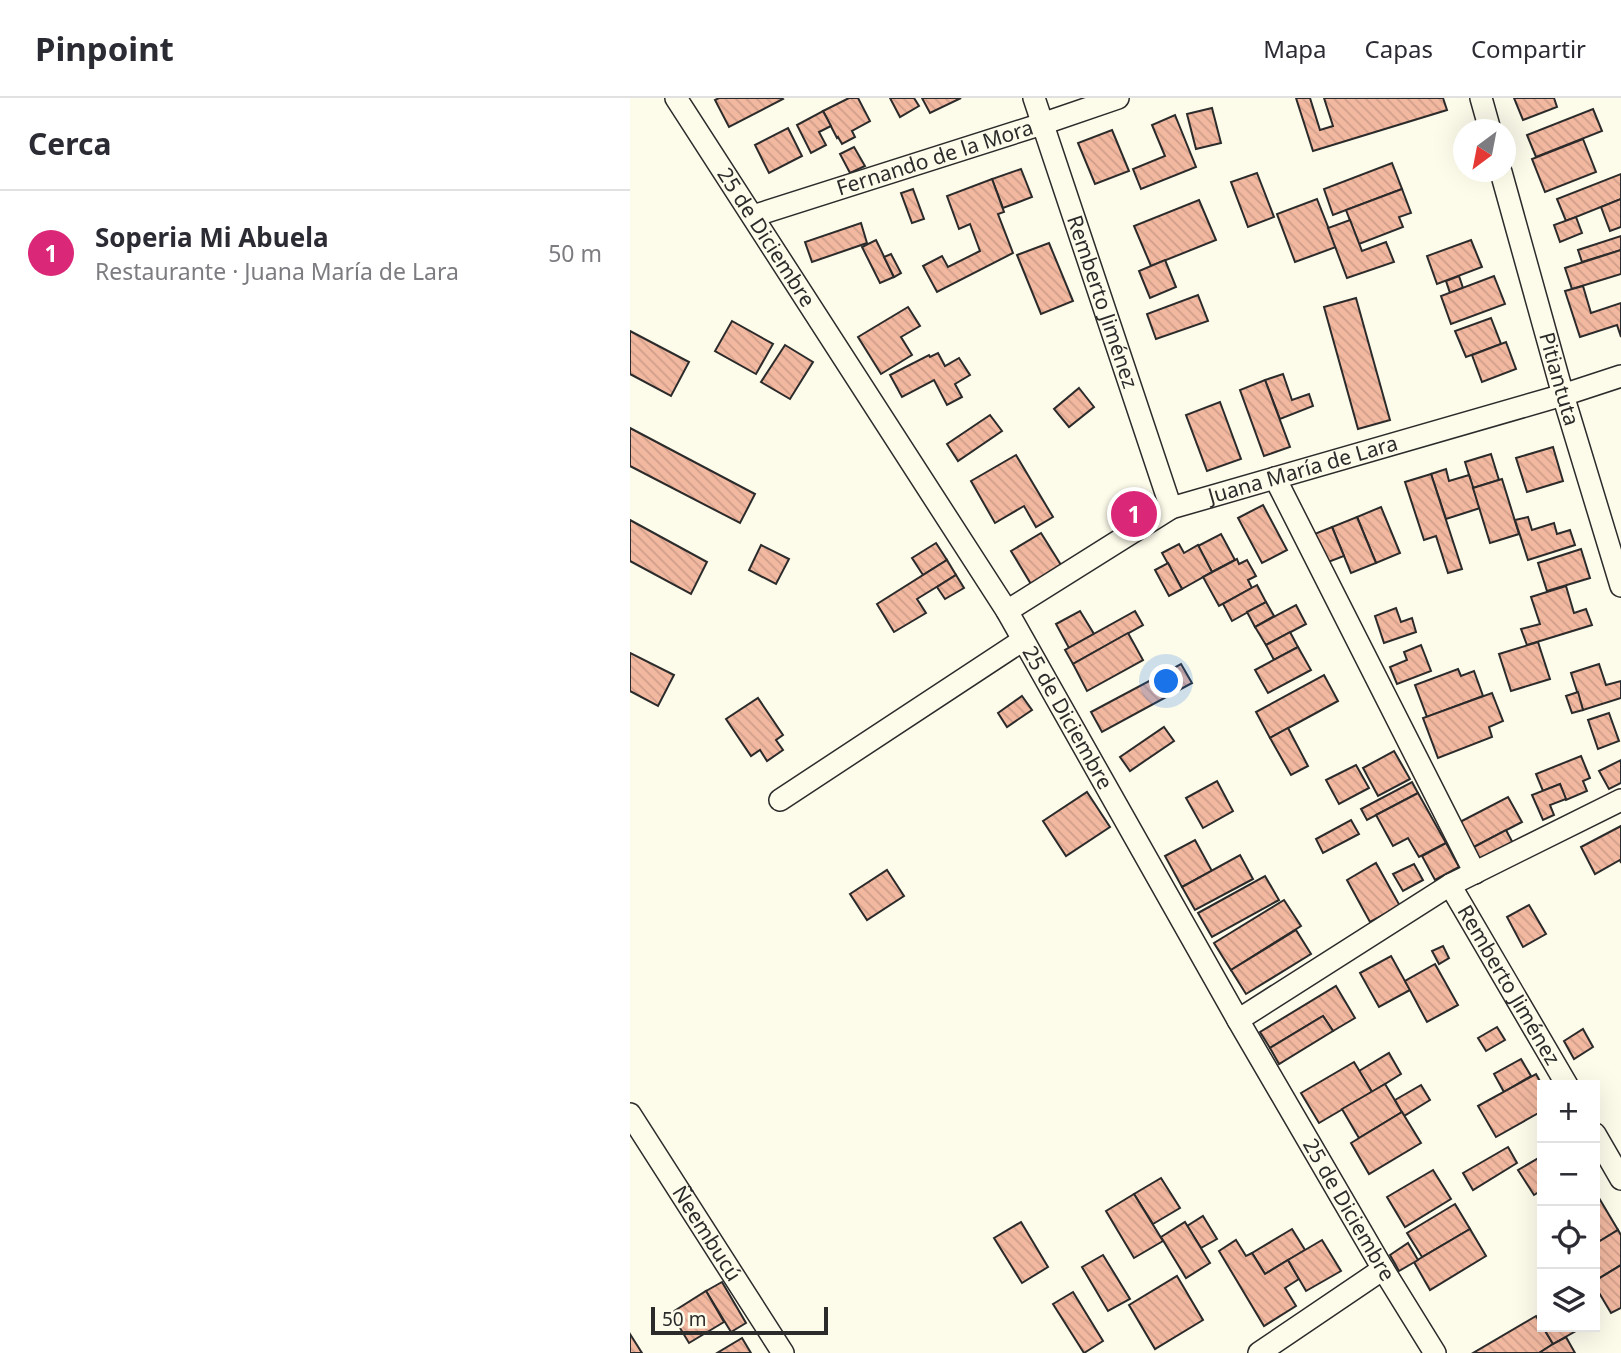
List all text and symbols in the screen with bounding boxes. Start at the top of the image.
text: Pinpoint [35,26,174,71]
text: Mapa [1263,32,1327,65]
text: Capas [1365,32,1433,65]
text: Compartir [1471,32,1586,65]
street label: Fernando de la Mora [833,113,1037,202]
north arrow [1453,119,1516,182]
text: Cerca [28,123,111,164]
street label: 25 de Diciembre [712,162,822,312]
street label: Remberto Jiménez [1061,211,1145,392]
text: Soperia Mi Abuela [95,219,328,255]
text: 1 [44,237,58,269]
text: 50 m [548,237,602,269]
text: Restaurante · Juana María de Lara [95,255,459,287]
street label: Pitiantuta [1533,329,1586,429]
street label: Juana María de Lara [1203,428,1401,510]
pin: 1 [1111,488,1157,540]
street label: 25 de Diciembre [1016,640,1120,794]
your location [1149,664,1183,698]
street label: Remberto Jiménez [1452,899,1567,1070]
map controls [1537,1080,1600,1332]
button: + [1537,1080,1600,1143]
street label: 25 de Diciembre [1297,1133,1402,1286]
button: − [1537,1143,1600,1206]
street label: Ñeembucú [666,1180,748,1286]
button: locate [1537,1206,1600,1269]
button: layers [1537,1269,1600,1332]
scale bar [651,1304,828,1336]
text: 50 m [662,1306,706,1332]

